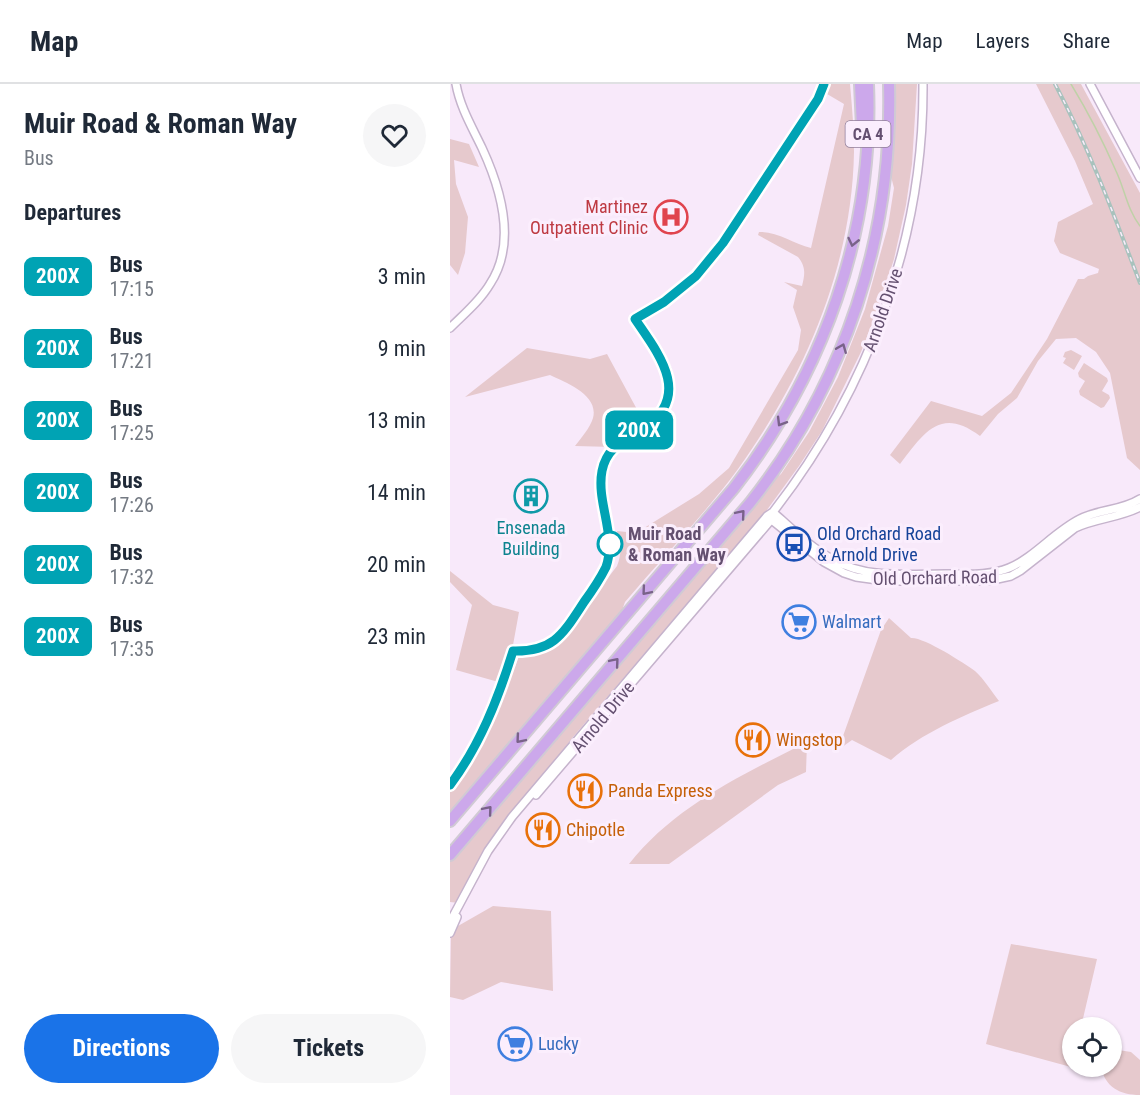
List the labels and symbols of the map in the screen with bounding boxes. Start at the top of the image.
road number: CA 4 [846,121,890,147]
place label: Martinez Outpatient Clinic [530,196,648,238]
hospital icon: Martinez Outpatient Clinic [653,199,689,235]
one-way arrow [848,237,861,247]
street label: Arnold Drive [858,265,907,354]
one-way arrow [835,343,847,354]
line badge: 200X [597,410,681,450]
one-way arrow [776,416,788,426]
building icon: Ensenada Building [513,478,549,514]
one-way arrow [734,510,745,521]
place label: Ensenada Building [496,517,566,559]
place label: Muir Road & Roman Way [628,523,726,565]
place label: Old Orchard Road & Arnold Drive [817,523,941,565]
bus stop icon: Old Orchard Road & Arnold Drive [776,526,812,562]
marker: Muir Road & Roman Way [597,531,623,557]
street label: Old Orchard Road [873,566,997,589]
one-way arrow [643,584,654,595]
supermarket icon: Walmart [781,604,817,640]
place label: Walmart [822,611,882,632]
one-way arrow [607,658,618,669]
street label: Arnold Drive [567,677,639,757]
restaurant icon: Wingstop [735,722,771,758]
place label: Wingstop [776,729,843,750]
one-way arrow [516,732,527,743]
restaurant icon: Panda Express [567,773,603,809]
place label: Panda Express [608,780,713,801]
one-way arrow [481,806,492,817]
restaurant icon: Chipotle [525,812,561,848]
place label: Chipotle [566,819,625,840]
supermarket icon: Lucky [497,1026,533,1062]
place label: Lucky [538,1033,579,1054]

